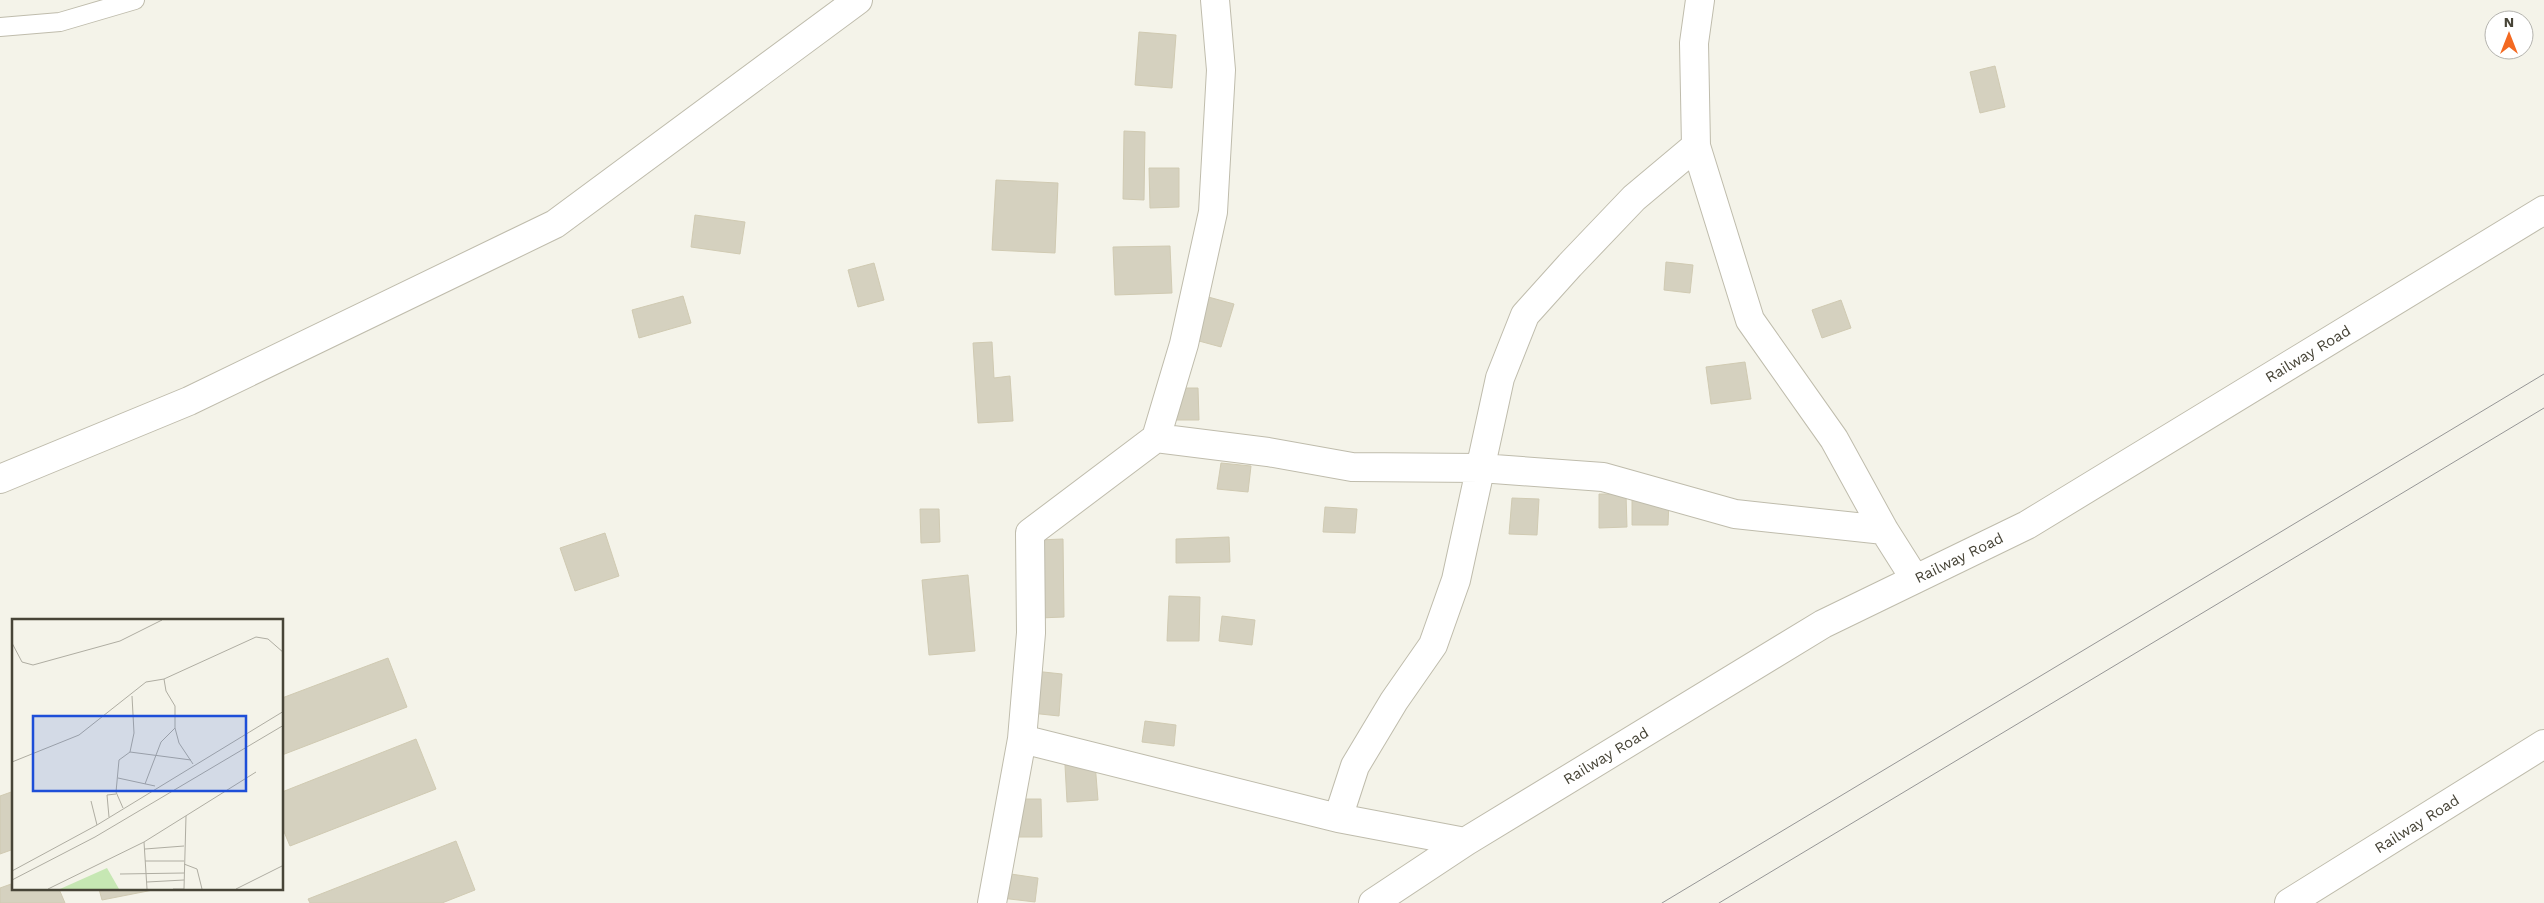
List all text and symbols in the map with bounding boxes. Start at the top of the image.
north arrow [2484,10,2534,60]
text: N [2504,14,2514,30]
street label: Railway Road [2262,321,2354,387]
street label: Railway Road [1912,529,2006,587]
inset map [12,619,284,890]
street label: Railway Road [1560,723,1652,789]
street label: Railway Road [2371,791,2463,857]

